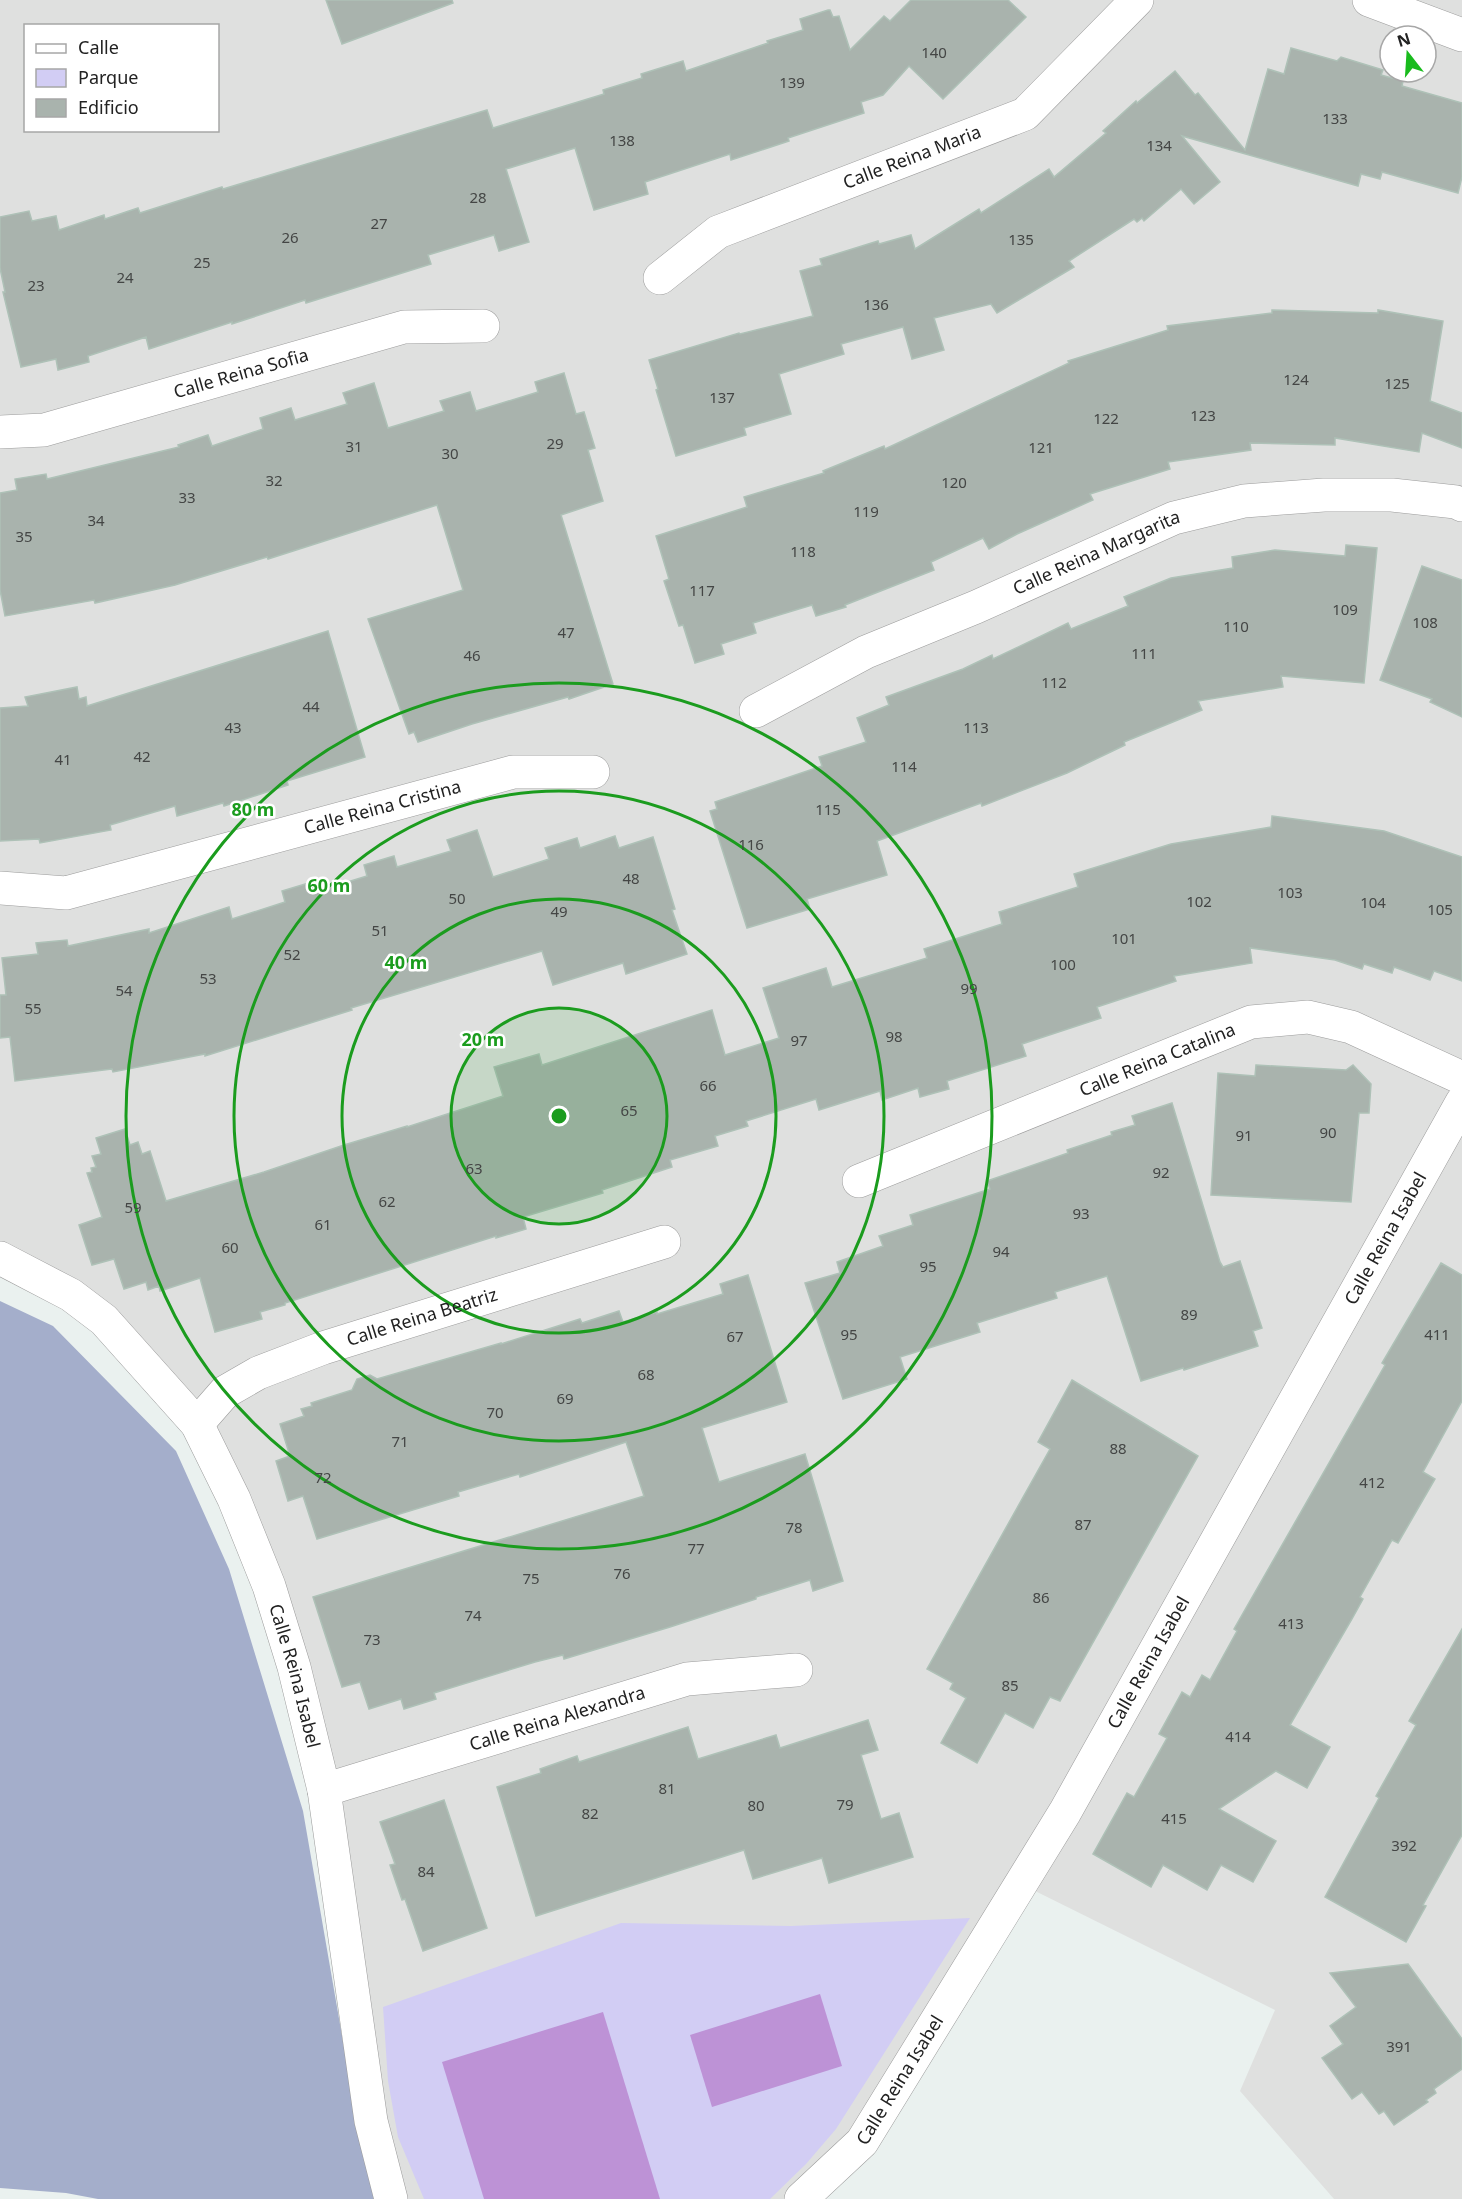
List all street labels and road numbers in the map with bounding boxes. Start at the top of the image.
street label: Calle Reina Maria [839,119,984,194]
street label: Calle Reina Sofia [170,342,311,403]
street label: Calle Reina Margarita [1009,504,1182,600]
street label: Calle Reina Cristina [301,774,464,839]
street label: Calle Reina Catalina [1075,1017,1239,1101]
street label: Calle Reina Isabel [1338,1167,1431,1309]
street label: Calle Reina Beatriz [343,1282,500,1351]
street label: Calle Reina Isabel [1101,1592,1194,1733]
street label: Calle Reina Isabel [264,1601,326,1750]
street label: Calle Reina Alexandra [466,1680,648,1756]
street label: Calle Reina Isabel [850,2010,948,2149]

